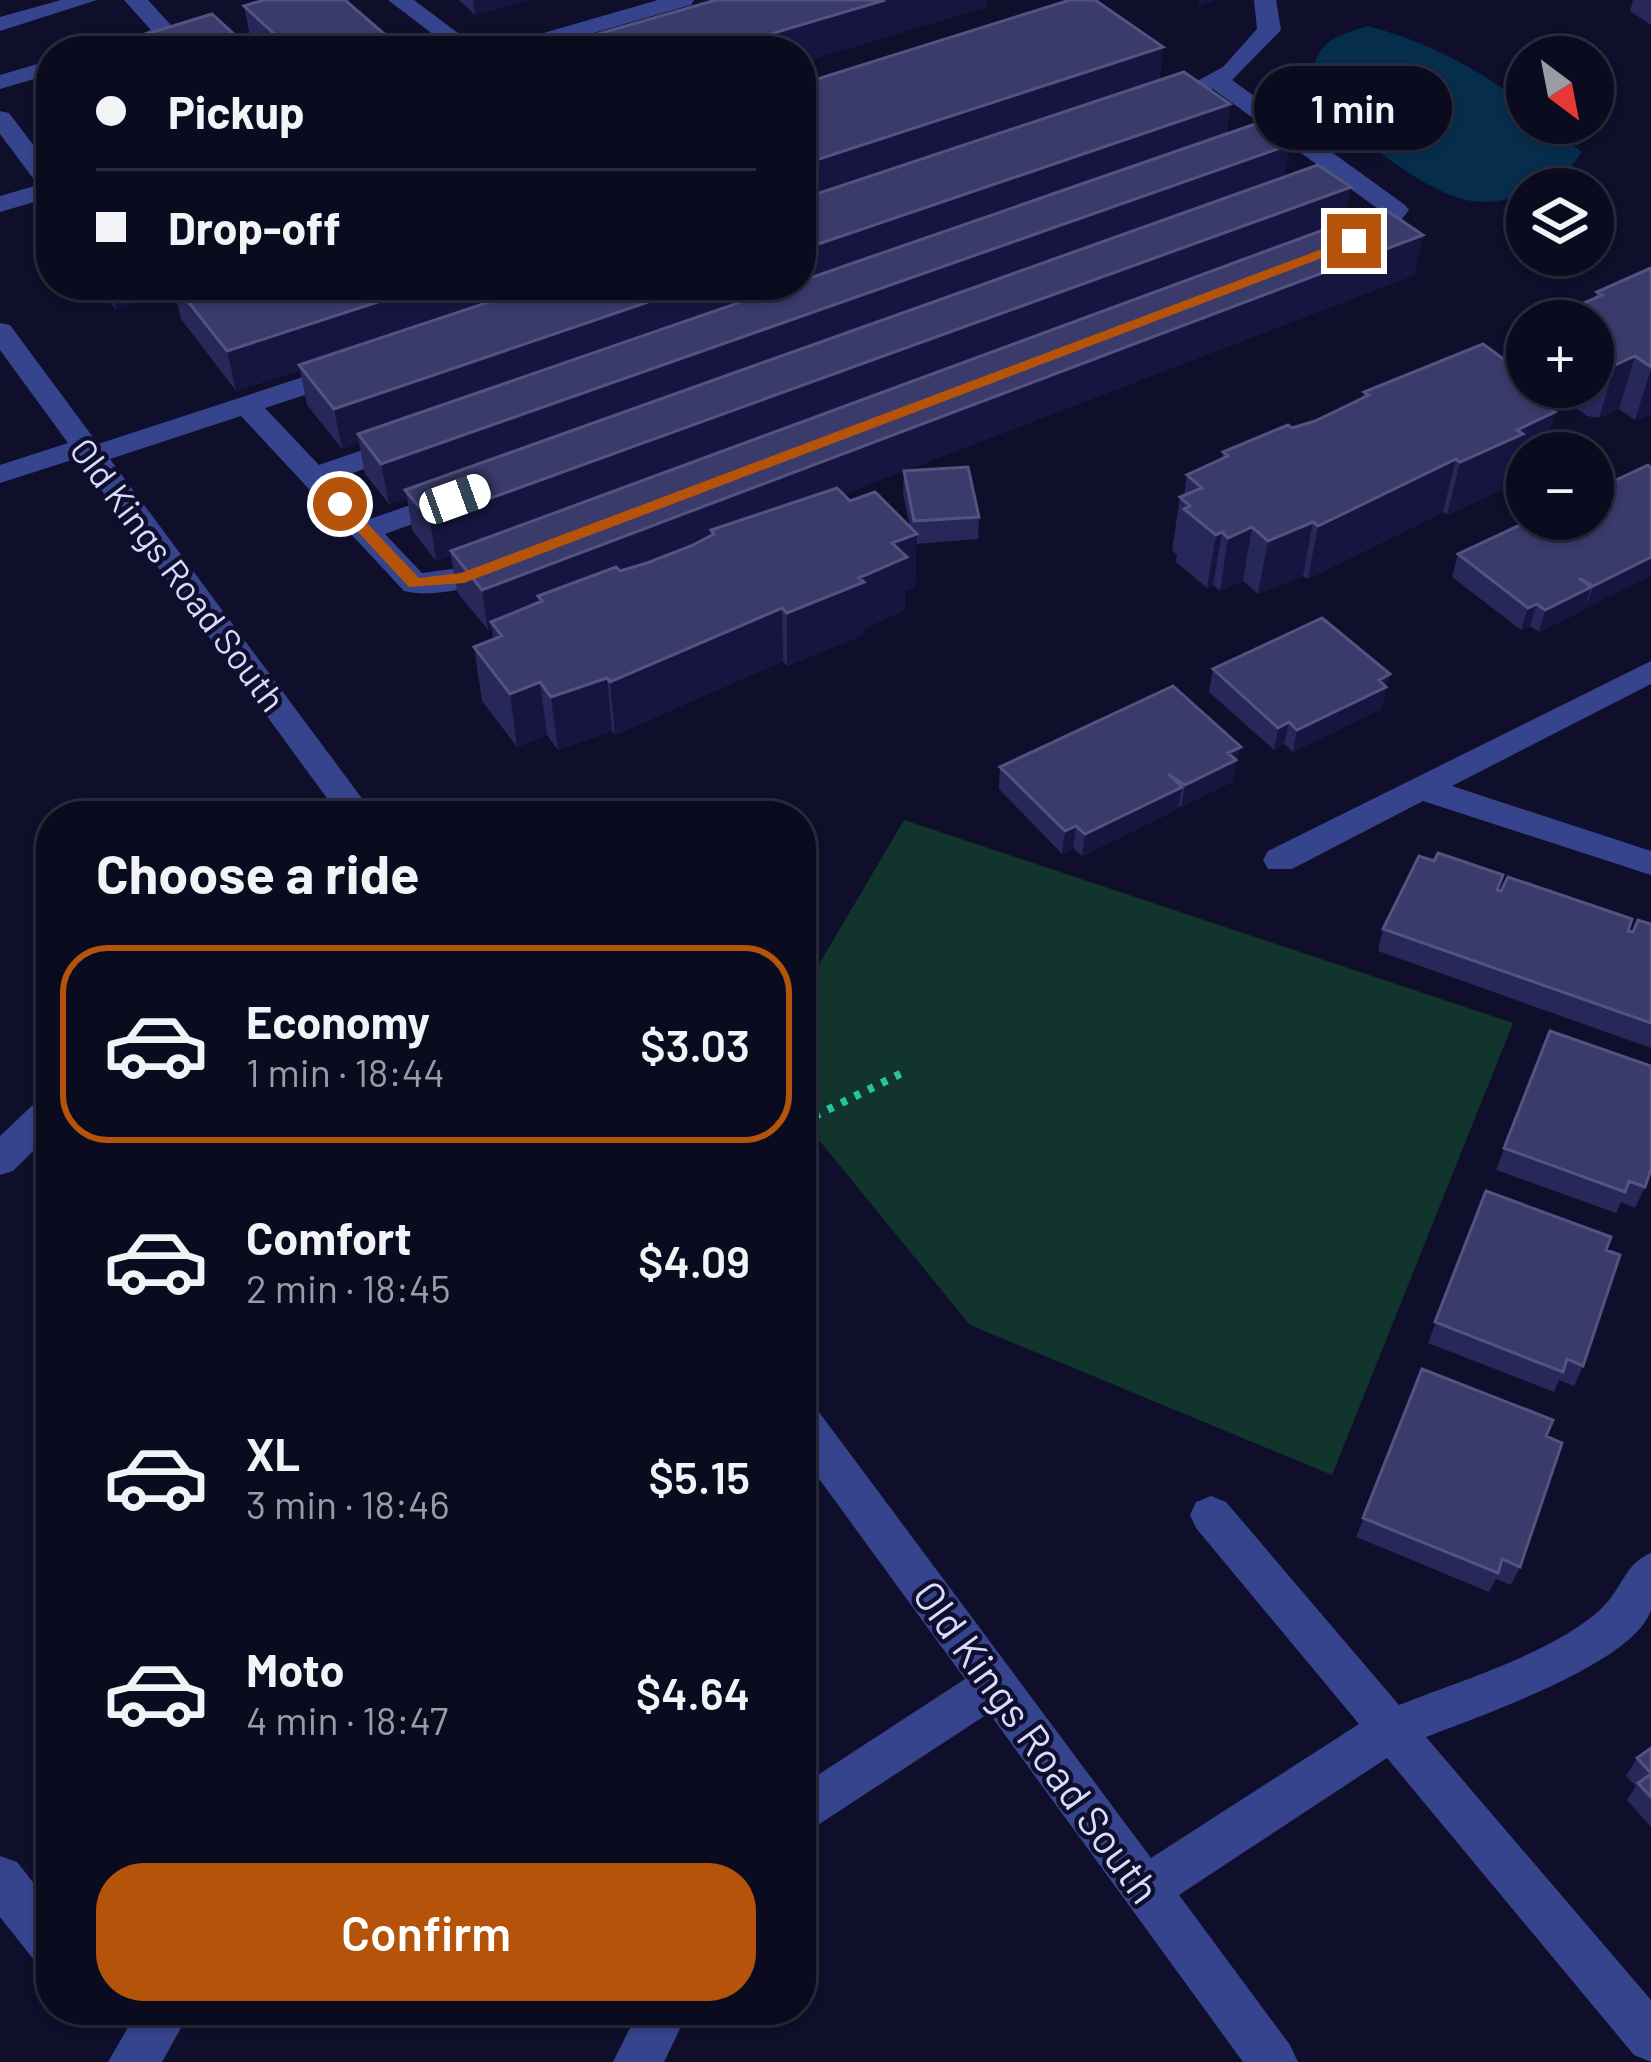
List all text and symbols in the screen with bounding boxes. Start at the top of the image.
north arrow [1506,36,1614,144]
map controls [1506,36,1614,540]
callout: 1 min [1255,67,1453,151]
text: Pickup [168,84,305,138]
text: 1 min [1310,84,1396,131]
button: layers [1506,168,1614,276]
text: Drop-off [168,200,341,254]
route end [1327,214,1381,268]
button: + [1506,300,1614,408]
street label: Old Kings Road South [62,429,296,719]
button: − [1506,432,1614,540]
car [415,470,495,528]
route start [313,477,367,531]
text: Choose a ride [96,840,420,905]
icon: car [102,990,210,1098]
text: Economy [246,994,430,1048]
text: $3.03 [640,1017,750,1071]
text: 1 min · 18:44 [246,1048,445,1095]
icon: car [102,1206,210,1314]
text: Comfort [246,1210,412,1264]
text: $4.09 [638,1233,750,1287]
text: 2 min · 18:45 [246,1264,450,1311]
icon: car [102,1422,210,1530]
text: XL [246,1426,300,1480]
text: $5.15 [649,1449,750,1503]
text: 3 min · 18:46 [246,1480,450,1527]
street label: Old Kings Road South [904,1570,1172,1912]
icon: car [102,1638,210,1746]
text: Moto [246,1642,344,1696]
text: $4.64 [636,1665,750,1719]
text: 4 min · 18:47 [246,1696,448,1743]
button: Confirm [96,1863,756,2001]

